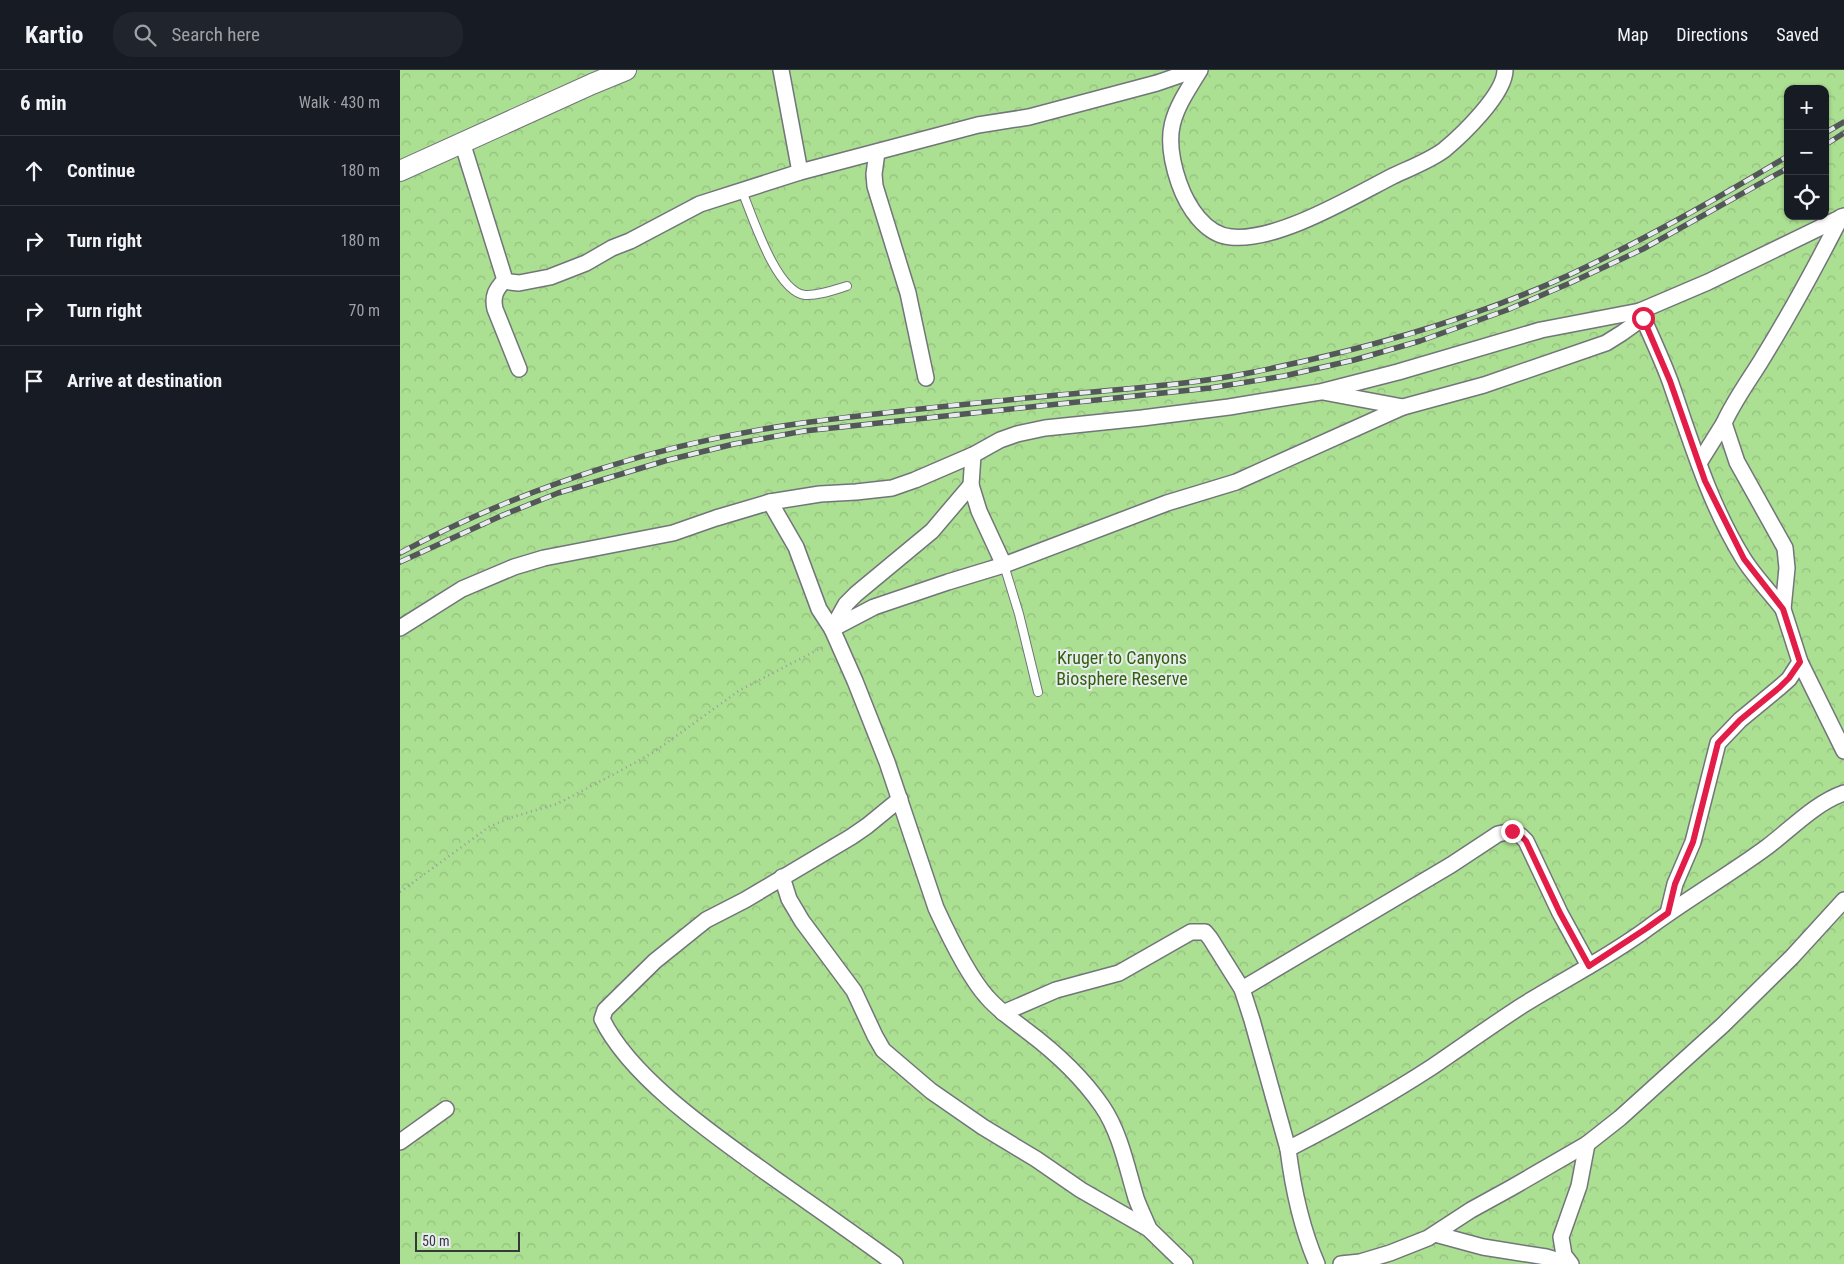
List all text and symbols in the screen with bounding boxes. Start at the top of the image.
search box [113,12,463,57]
text: Kartio [25,21,83,49]
icon: search [131,21,159,49]
text: Search here [171,23,260,46]
text: Map [1617,24,1648,45]
text: Directions [1676,24,1748,45]
text: Saved [1776,24,1819,45]
map controls [1784,85,1829,220]
button: + [1784,85,1829,130]
text: 6 min [20,91,67,115]
text: Walk · 430 m [299,93,380,112]
button: − [1784,130,1829,175]
icon: ahead [20,157,48,185]
text: Continue [67,159,135,182]
text: 180 m [341,161,380,180]
button: locate [1784,175,1829,220]
icon: right [20,227,48,255]
text: Turn right [67,229,142,252]
text: 180 m [341,231,380,250]
icon: right [20,297,48,325]
text: Turn right [67,299,142,322]
text: 70 m [348,301,380,320]
route start [1632,307,1655,330]
icon: arrive [20,367,48,395]
text: Arrive at destination [67,369,222,392]
park label: Kruger to Canyons Biosphere Reserve [1056,647,1188,689]
route end [1501,820,1524,843]
scale bar [415,1229,520,1252]
text: 50 m [422,1233,450,1249]

